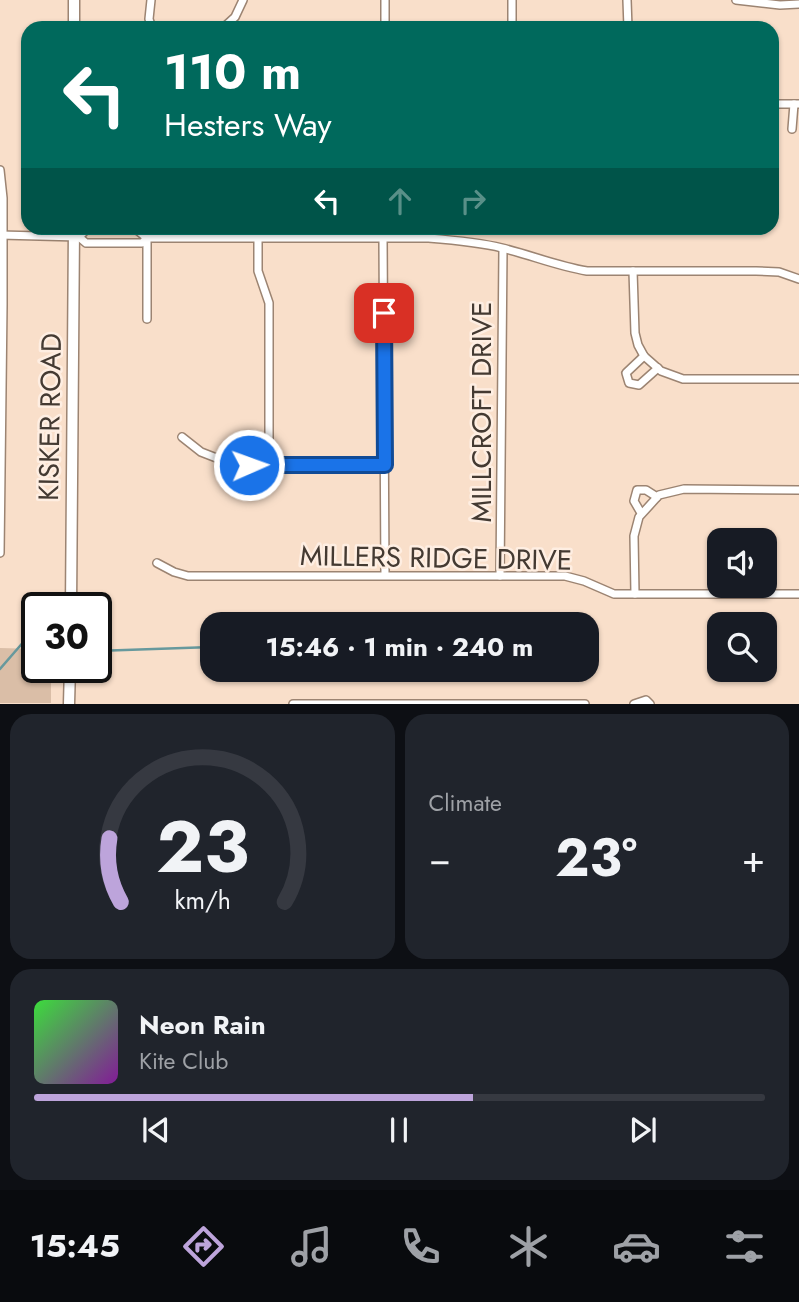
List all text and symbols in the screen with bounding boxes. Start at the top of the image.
text: 110 m [164,37,301,107]
icon: left [49,49,140,140]
text: Hesters Way [164,102,332,148]
icon: left [308,182,346,220]
icon: ahead [381,182,419,220]
icon: right [454,182,492,220]
pin [354,283,414,343]
icon: arrive [365,294,403,332]
street label: MILLCROFT DRIVE [461,302,502,522]
street label: KISKER ROAD [28,333,72,501]
position arrow [212,428,286,502]
map controls [707,528,777,682]
button: sound [707,528,777,598]
street label: MILLERS RIDGE DRIVE [300,535,572,581]
speed limit sign: 30 [21,592,112,683]
button: search [707,612,777,682]
text: 15:46 · 1 min · 240 m [266,628,533,666]
text: Climate [429,786,502,820]
text: 23 [156,795,249,900]
text: 23° [555,820,637,896]
text: − [429,831,451,886]
text: + [742,831,765,886]
text: km/h [174,882,231,918]
text: Neon Rain [139,1006,266,1044]
text: Kite Club [139,1044,228,1078]
icon: previous [137,1111,175,1149]
icon: pause [380,1111,418,1149]
icon: next [624,1111,662,1149]
icon: directions [179,1222,228,1271]
icon: music [287,1222,336,1271]
icon: phone [396,1222,445,1271]
icon: climate [504,1222,553,1271]
icon: car [612,1222,661,1271]
icon: filters [720,1222,769,1271]
text: 15:45 [30,1223,120,1269]

